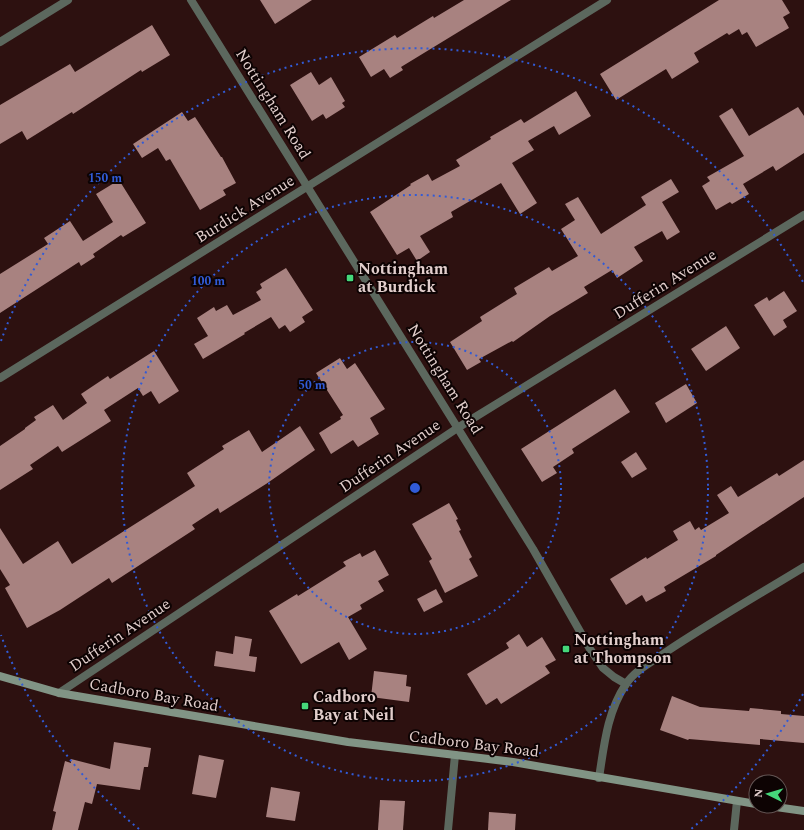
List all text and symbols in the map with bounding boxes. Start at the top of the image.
street label: Nottingham Road [229,44,317,164]
text: 150 m [88,169,122,188]
street label: Burdick Avenue [191,169,299,249]
street label: Dufferin Avenue [609,243,721,325]
place label: Nottingham at Burdick [358,257,449,299]
text: 100 m [191,272,225,291]
marker: Nottingham at Burdick [345,273,355,283]
street label: Nottingham Road [401,319,489,439]
text: 50 m [298,376,326,395]
street label: Dufferin Avenue [335,413,445,499]
centre of rings [408,481,422,495]
street label: Dufferin Avenue [65,592,175,678]
place label: Nottingham at Thompson [574,628,672,670]
marker: Nottingham at Thompson [561,644,571,654]
street label: Cadboro Bay Road [87,672,221,718]
place label: Cadboro Bay at Neil [313,685,394,727]
marker: Cadboro Bay at Neil [300,701,310,711]
street label: Cadboro Bay Road [407,724,541,764]
north arrow [748,774,788,814]
text: N [750,788,767,798]

